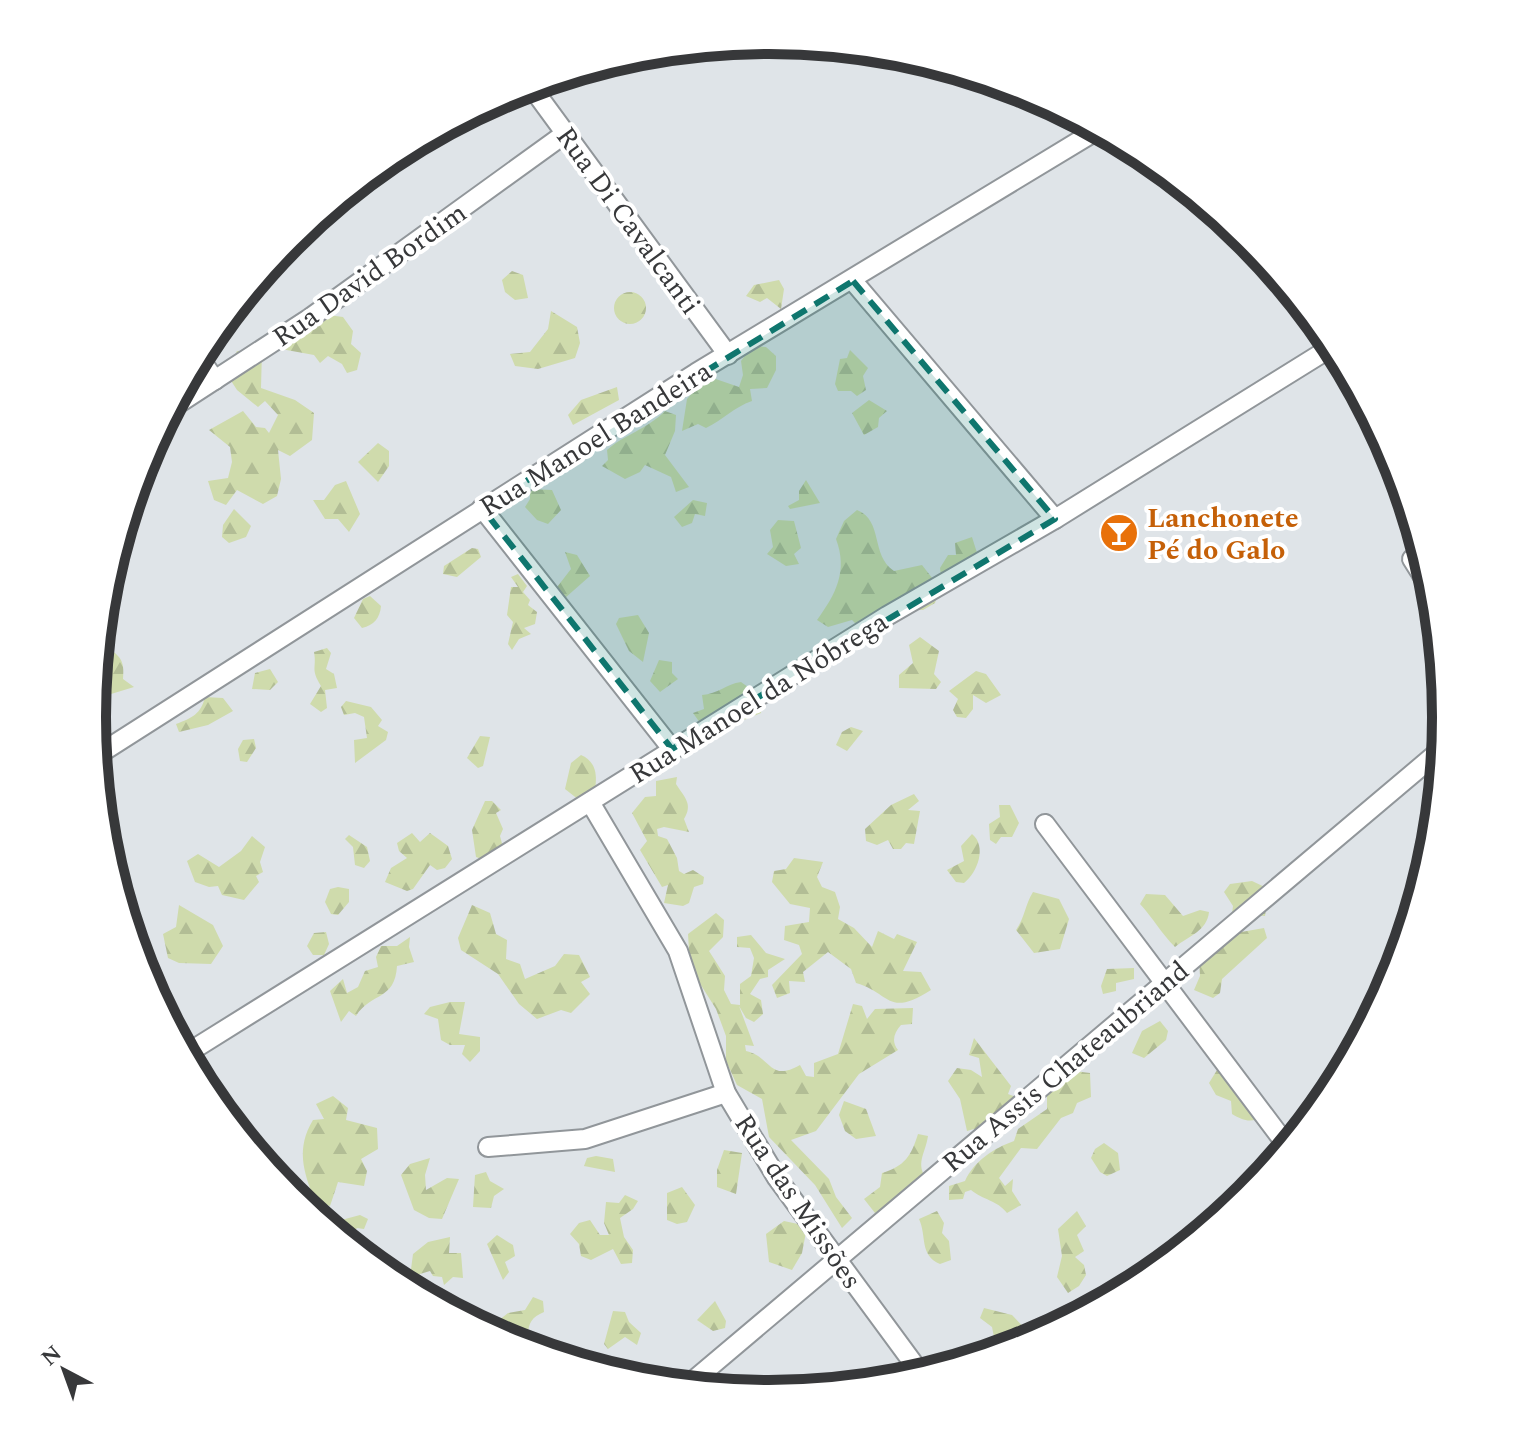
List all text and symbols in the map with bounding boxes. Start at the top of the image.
street label: Rua Di Cavalcanti [545,118,711,324]
street label: Rua David Bordim [264,192,476,358]
street label: Rua Manoel Bandeira [471,350,721,528]
place label: Lanchonete Pé do Galo [1147,497,1299,572]
bar icon: Lanchonete Pé do Galo [1098,512,1140,554]
street label: Rua Manoel da Nóbrega [621,601,897,796]
street label: Rua Assis Chateaubriand [933,950,1199,1184]
street label: Rua das Missões [723,1105,873,1298]
north arrow [24,1330,104,1410]
text: N [34,1338,69,1374]

